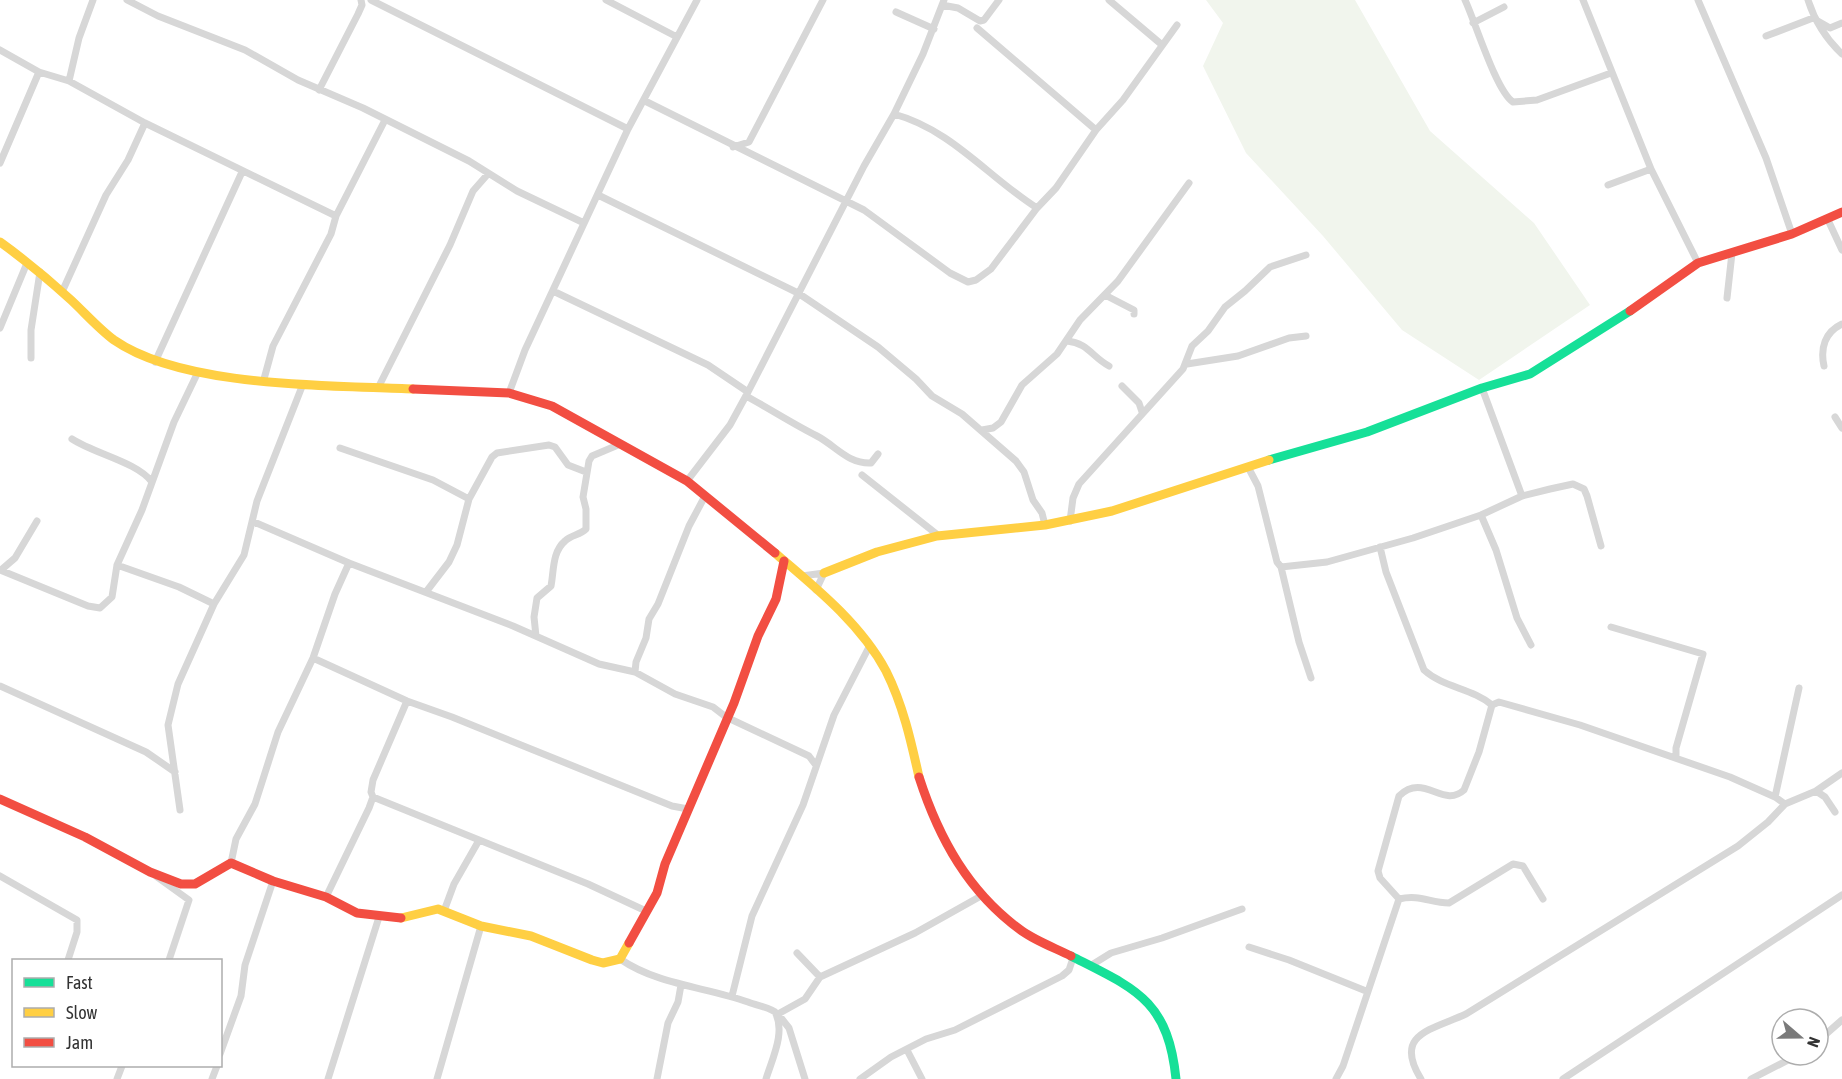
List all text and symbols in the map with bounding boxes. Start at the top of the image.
legend [12,959,222,1067]
text: Fast [66,972,93,993]
text: Slow [66,1002,97,1023]
north arrow [1770,1007,1830,1067]
text: Jam [66,1032,93,1053]
text: N [1804,1035,1824,1050]

